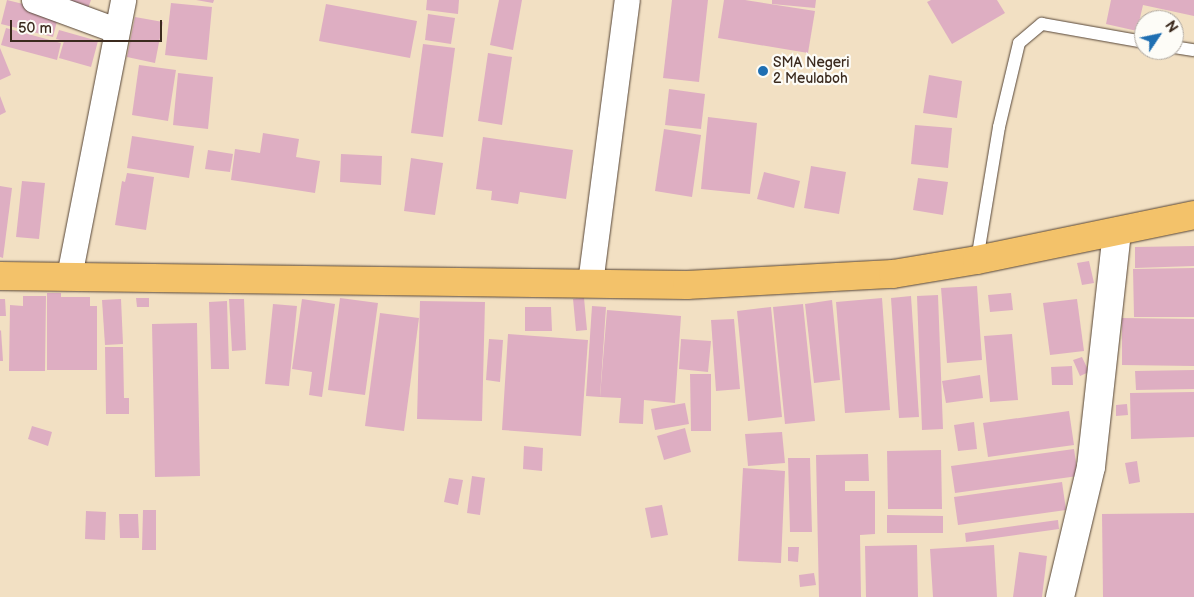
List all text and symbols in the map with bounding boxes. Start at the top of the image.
scale bar [12,10,165,42]
north arrow [1134,10,1184,60]
text: N [1161,18,1181,36]
text: 50 m [18,19,52,38]
place label: SMA Negeri 2 Meulaboh [773,55,849,88]
marker: SMA Negeri 2 Meulaboh [757,65,769,77]

